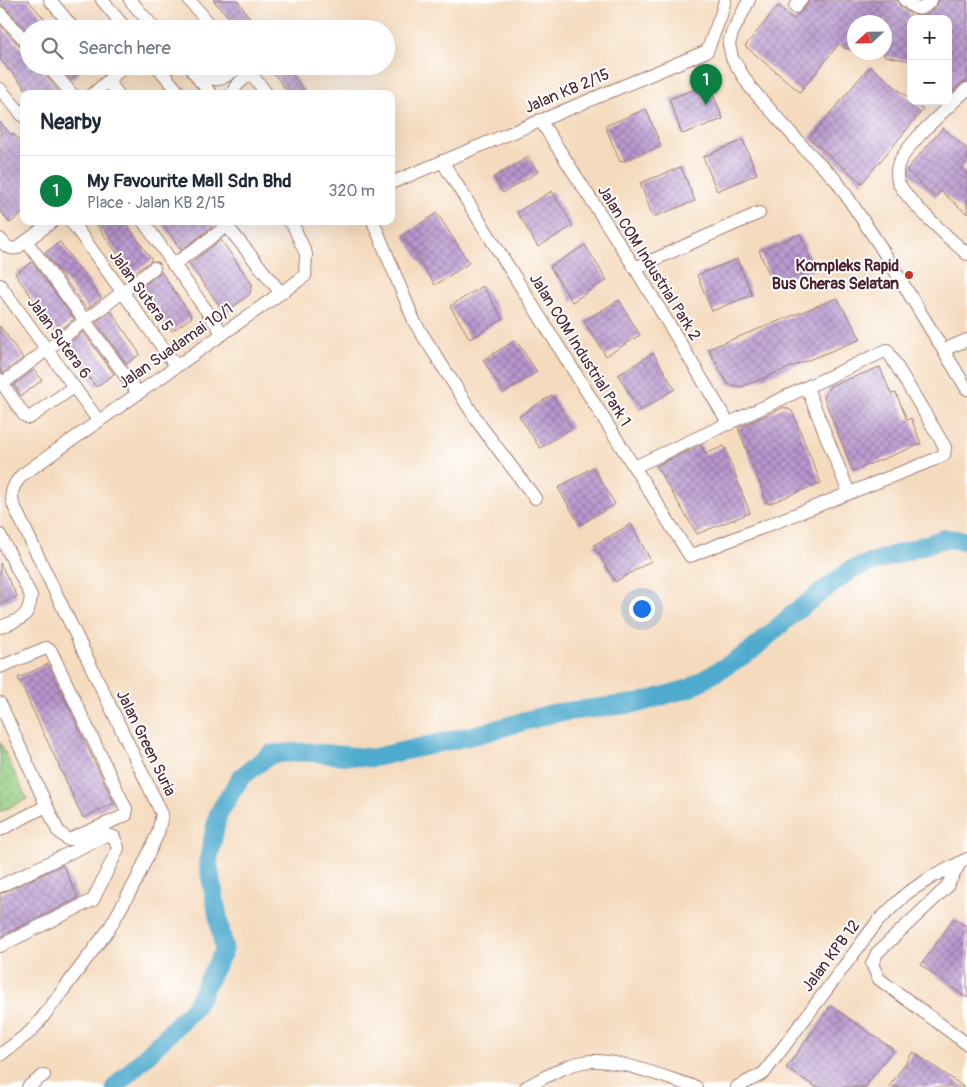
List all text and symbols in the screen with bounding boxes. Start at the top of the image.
north arrow [847,15,892,60]
map controls [907,15,952,105]
button: + [907,15,952,60]
search box [20,20,395,75]
icon: search [38,34,66,62]
text: Search here [78,36,171,60]
button: − [907,60,952,105]
street label: Jalan KB 2/15 [522,64,612,118]
pin: 1 [690,64,722,105]
text: Nearby [40,109,101,136]
text: My Favourite Mall Sdn Bhd [87,169,292,193]
text: 1 [53,181,59,201]
text: 320 m [329,181,375,201]
street label: Jalan COM Industrial Park 2 [593,182,705,344]
text: Place · Jalan KB 2/15 [87,193,225,213]
street label: Jalan Sutera 5 [105,247,177,335]
place label: Kompleks Rapid Bus Cheras Selatan [772,256,899,294]
marker: Kompleks Rapid Bus Cheras Selatan [903,269,915,281]
street label: Jalan COM Industrial Park 1 [525,270,635,430]
street label: Jalan Sutera 6 [23,293,95,383]
street label: Jalan Suadamai 10/1 [115,299,237,393]
your location [629,596,655,622]
street label: Jalan Green Suria [112,687,180,799]
street label: Jalan KPB 12 [798,916,864,996]

